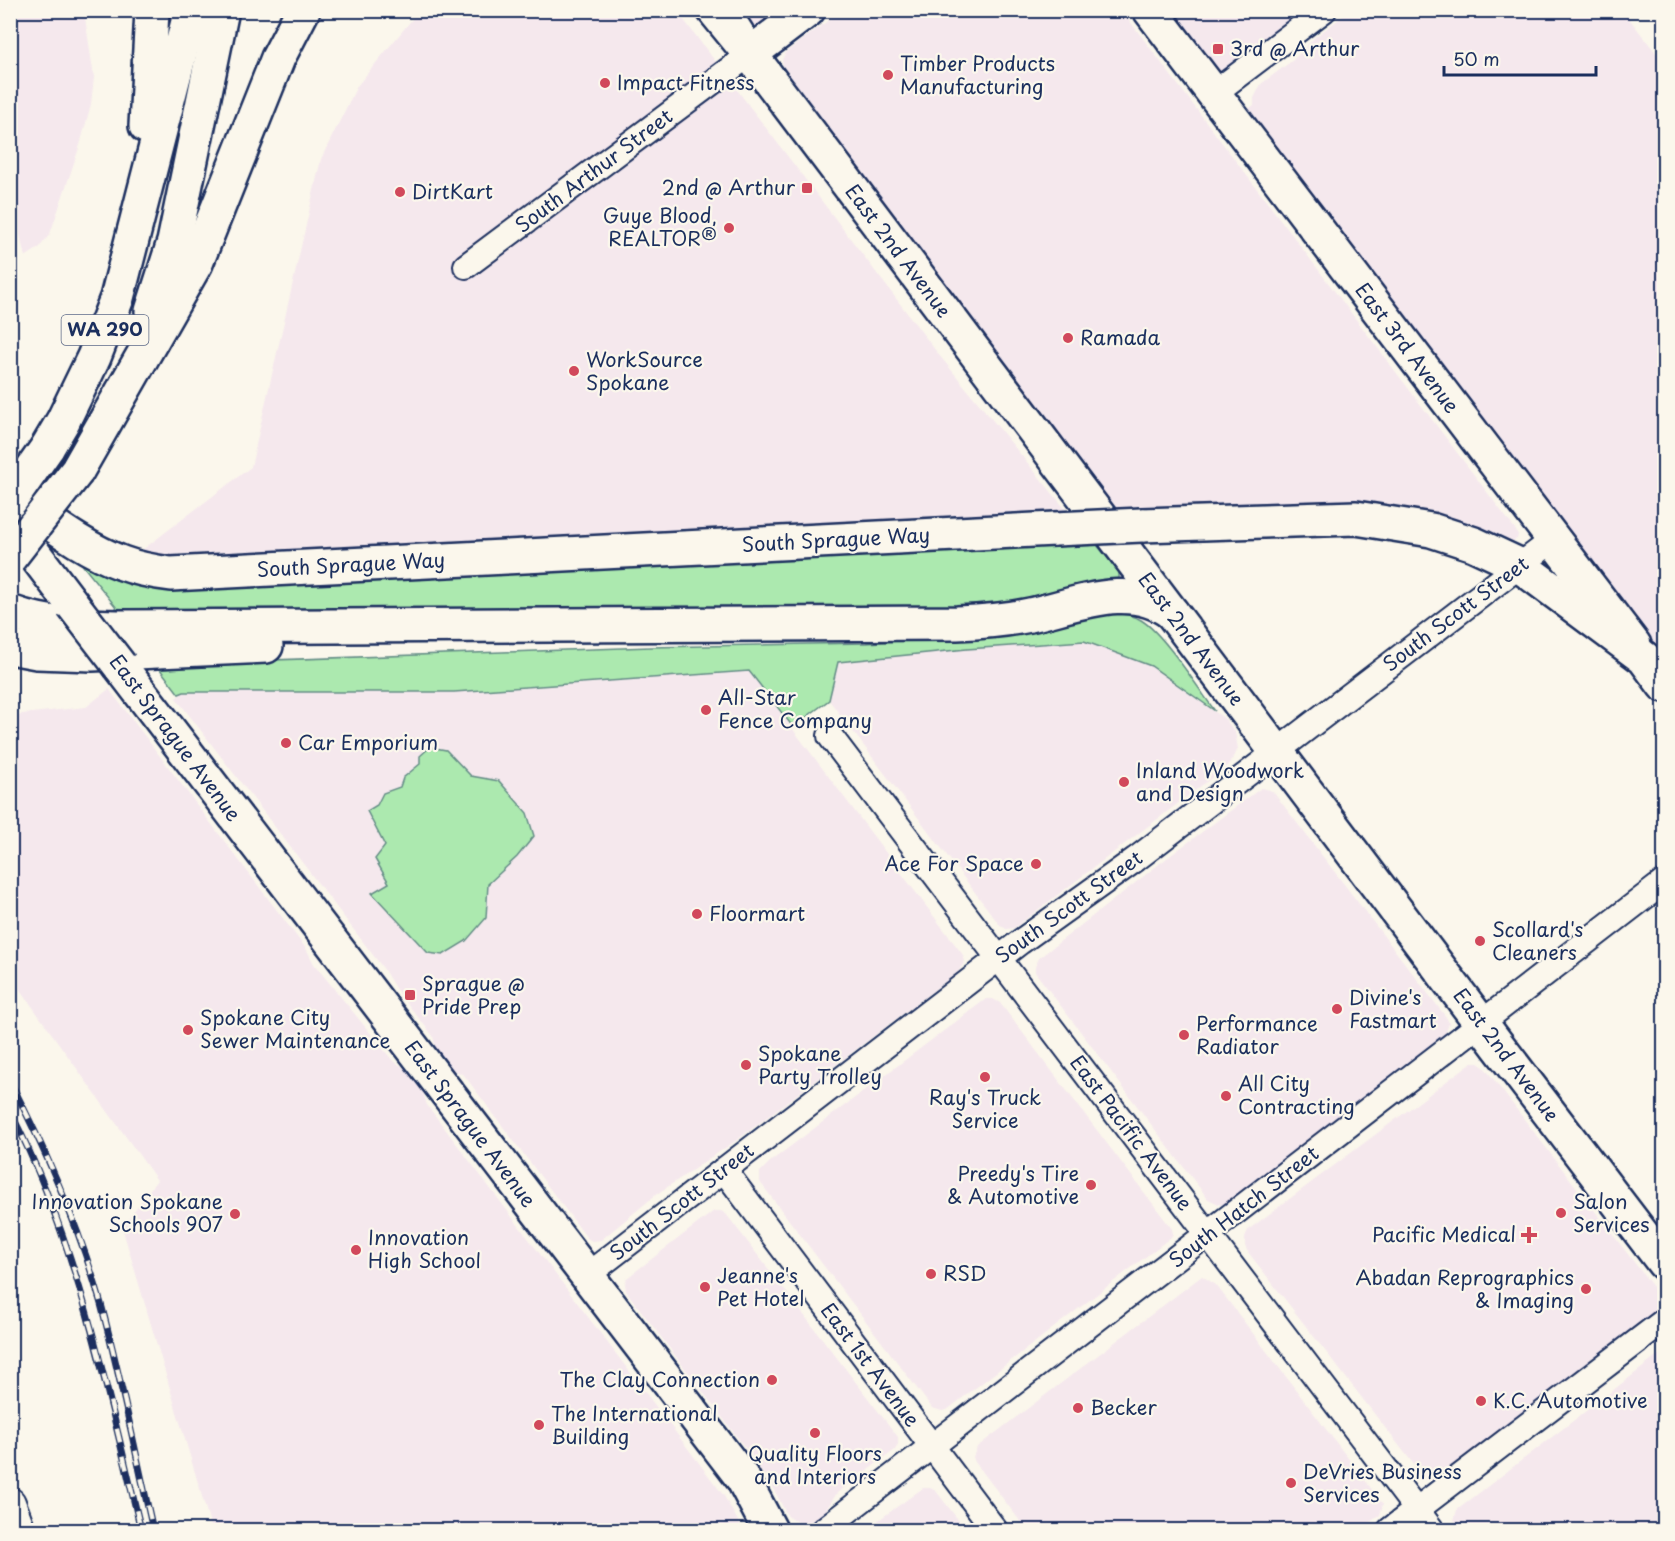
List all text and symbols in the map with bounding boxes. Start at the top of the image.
place label: 3rd @ Arthur [1230,33,1360,63]
scale bar [1444,39,1596,77]
marker: 3rd @ Arthur [1211,42,1225,56]
text: 50 m [1453,45,1500,72]
place label: Timber Products Manufacturing [900,48,1055,101]
place label: Impact Fitness [617,67,754,97]
marker: Timber Products Manufacturing [881,68,895,82]
marker: Impact Fitness [598,76,612,90]
street label: South Arthur Street [508,101,678,239]
place label: 2nd @ Arthur [662,172,796,202]
place label: DirtKart [412,176,493,206]
street label: East 2nd Avenue [839,177,959,323]
marker: 2nd @ Arthur [800,181,814,195]
marker: DirtKart [393,185,407,199]
place label: Guye Blood, REALTOR® [603,200,717,253]
marker: Guye Blood, REALTOR® [722,221,736,235]
street label: East 3rd Avenue [1349,276,1467,419]
road number: WA 290 [62,315,148,345]
place label: Ramada [1080,322,1160,352]
marker: Ramada [1061,331,1075,345]
place label: WorkSource Spokane [586,344,703,397]
marker: WorkSource Spokane [567,364,581,378]
street label: South Sprague Way [741,519,931,559]
street label: South Sprague Way [256,544,446,584]
street label: South Scott Street [1376,548,1535,678]
street label: East 2nd Avenue [1132,565,1252,711]
street label: East Sprague Avenue [103,648,249,827]
place label: All-Star Fence Company [718,682,872,735]
marker: All-Star Fence Company [699,703,713,717]
place label: Car Emporium [298,727,438,757]
marker: Car Emporium [279,736,293,750]
place label: Inland Woodwork and Design [1136,755,1304,808]
marker: Inland Woodwork and Design [1117,775,1131,789]
street label: South Scott Street [989,842,1148,970]
place label: Ace For Space [885,848,1024,878]
marker: Ace For Space [1029,857,1043,871]
place label: Floormart [709,898,805,928]
marker: Floormart [690,907,704,921]
place label: Scollard's Cleaners [1492,914,1583,967]
marker: Scollard's Cleaners [1473,934,1487,948]
place label: Sprague @ Pride Prep [422,968,525,1021]
street label: East 2nd Avenue [1447,981,1567,1127]
place label: Divine's Fastmart [1349,982,1437,1035]
marker: Sprague @ Pride Prep [403,988,417,1002]
place label: Spokane City Sewer Maintenance [200,1002,391,1055]
marker: Divine's Fastmart [1330,1002,1344,1016]
place label: Performance Radiator [1196,1008,1318,1061]
marker: Spokane City Sewer Maintenance [181,1023,195,1037]
marker: Performance Radiator [1177,1028,1191,1042]
street label: East Sprague Avenue [398,1034,544,1213]
place label: Spokane Party Trolley [758,1038,882,1091]
street label: East Pacific Avenue [1063,1048,1200,1216]
marker: Spokane Party Trolley [739,1058,753,1072]
place label: All City Contracting [1238,1068,1355,1121]
marker: Ray's Truck Service [978,1070,992,1084]
place label: Ray's Truck Service [929,1082,1041,1135]
marker: All City Contracting [1219,1089,1233,1103]
street label: South Scott Street [603,1135,760,1267]
street label: South Hatch Street [1162,1138,1325,1274]
place label: Preedy's Tire & Automotive [947,1158,1079,1211]
marker: Preedy's Tire & Automotive [1084,1178,1098,1192]
place label: Innovation Spokane Schools 907 [32,1186,223,1239]
place label: Salon Services [1573,1186,1649,1239]
marker: Salon Services [1554,1206,1568,1220]
marker: Innovation Spokane Schools 907 [228,1207,242,1221]
place label: Pacific Medical [1372,1219,1516,1249]
place label: Innovation High School [368,1222,481,1275]
marker: Pacific Medical [1520,1226,1538,1244]
marker: Innovation High School [349,1243,363,1257]
place label: RSD [943,1258,987,1288]
place label: Jeanne's Pet Hotel [717,1260,804,1313]
place label: Abadan Reprographics & Imaging [1355,1262,1574,1315]
marker: RSD [924,1267,938,1281]
marker: Jeanne's Pet Hotel [698,1280,712,1294]
marker: Abadan Reprographics & Imaging [1579,1282,1593,1296]
street label: East 1st Avenue [814,1296,927,1433]
place label: The Clay Connection [560,1364,760,1394]
marker: The Clay Connection [765,1373,779,1387]
place label: K.C. Automotive [1493,1385,1648,1415]
place label: Becker [1090,1392,1157,1422]
marker: K.C. Automotive [1474,1394,1488,1408]
place label: The International Building [551,1398,718,1451]
marker: Becker [1071,1401,1085,1415]
marker: The International Building [532,1418,546,1432]
marker: Quality Floors and Interiors [808,1426,822,1440]
place label: Quality Floors and Interiors [748,1438,882,1491]
place label: DeVries Business Services [1303,1456,1462,1509]
marker: DeVries Business Services [1284,1476,1298,1490]

